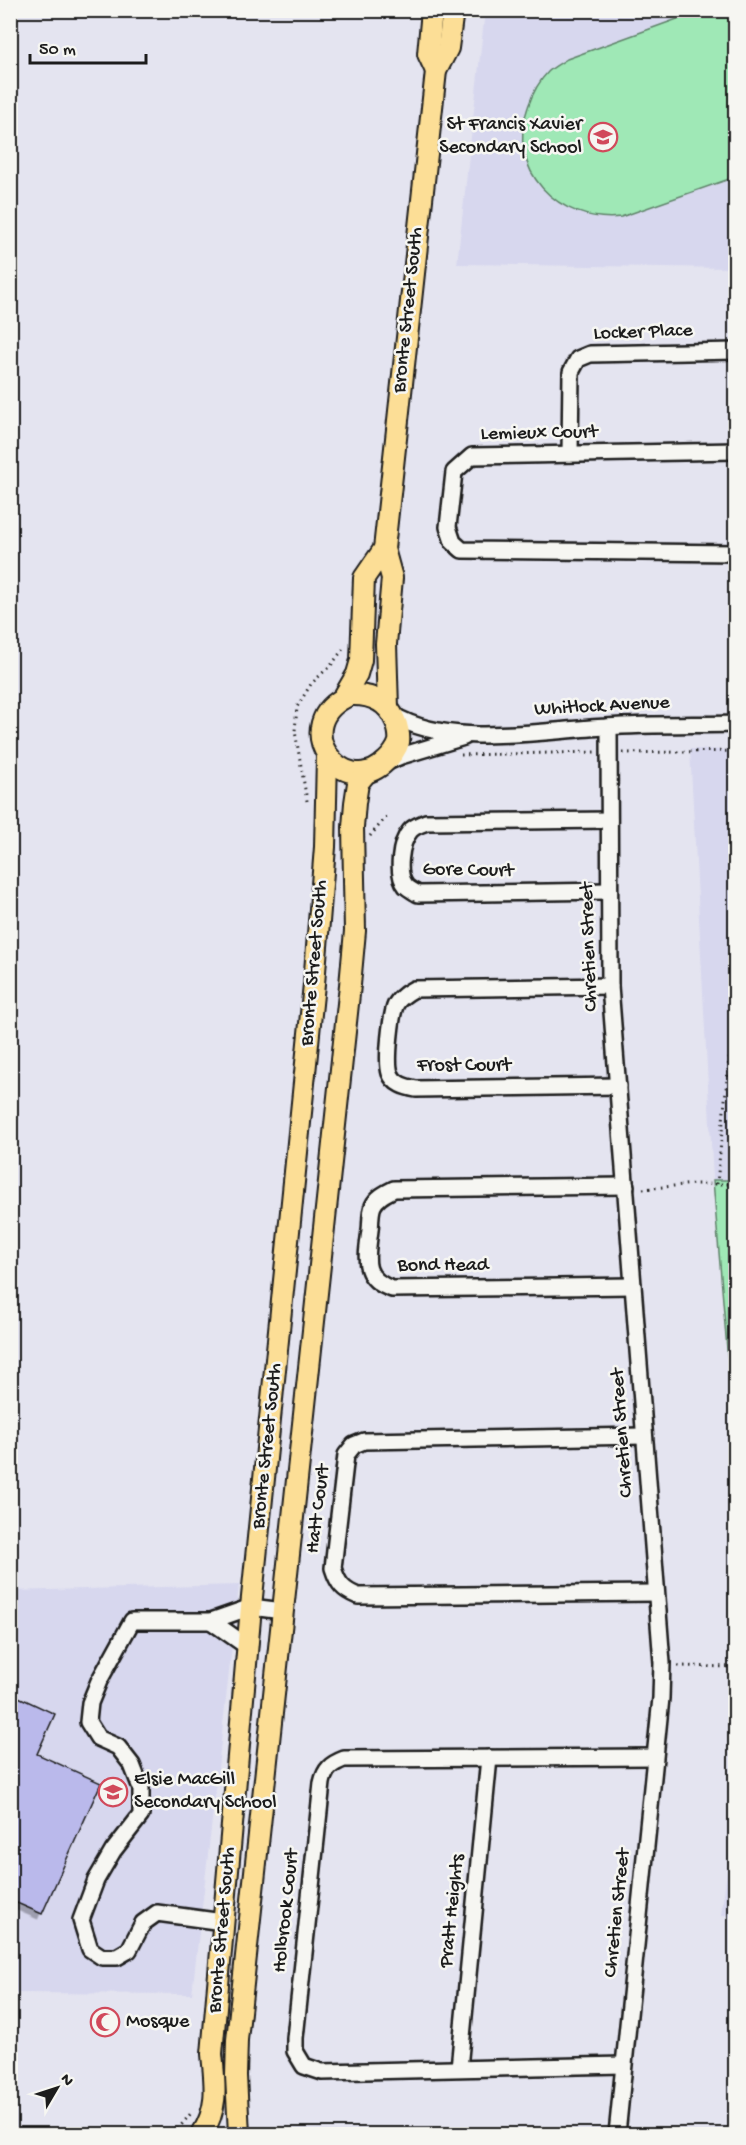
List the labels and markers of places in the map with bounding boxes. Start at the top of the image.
place label: St Francis Xavier Secondary School [439,114,584,160]
school or university icon: St Francis Xavier Secondary School [587,121,619,153]
place label: Elsie MacGill Secondary School [134,1769,277,1815]
school or university icon: Elsie MacGill Secondary School [97,1776,129,1808]
mosque icon: Mosque [89,2006,121,2038]
place label: Mosque [126,2011,190,2034]

